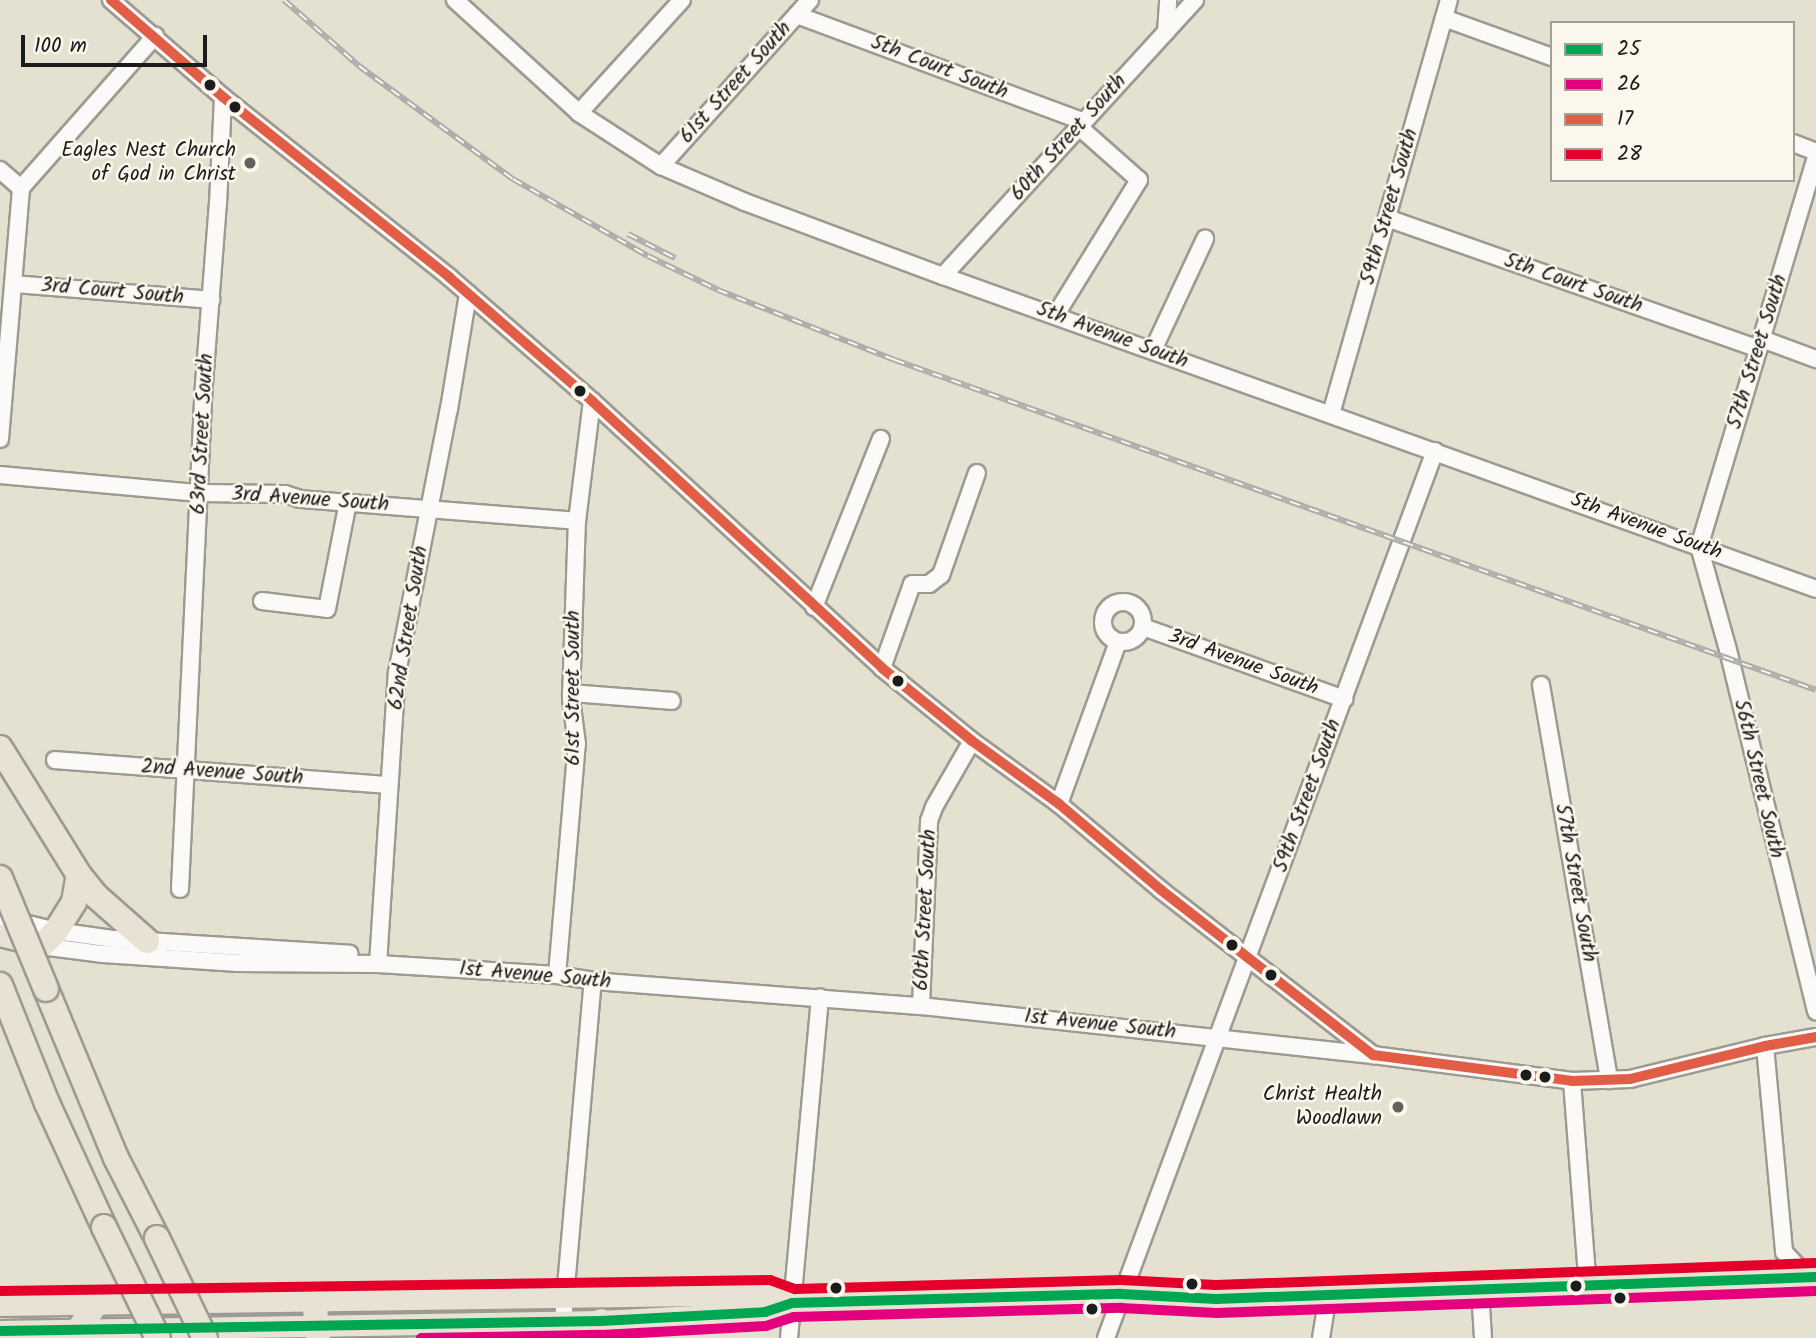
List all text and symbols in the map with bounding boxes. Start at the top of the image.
street label: 61st Street South [675,17,797,149]
scale bar [24,21,210,65]
legend [1550,21,1795,182]
text: 100 m [34,30,87,63]
street label: 5th Court South [867,30,1011,106]
text: 25 [1617,33,1640,66]
text: 26 [1617,68,1641,101]
street label: 60th Street South [1006,69,1132,207]
unlabelled marker [203,78,217,92]
unlabelled marker [228,100,242,114]
text: 17 [1617,103,1633,136]
street label: 59th Street South [1356,126,1424,288]
place label: Eagles Nest Church of God in Christ [61,138,236,188]
text: 28 [1617,138,1642,171]
marker: Eagles Nest Church of God in Christ [242,155,258,171]
street label: 5th Court South [1500,248,1646,320]
street label: 57th Street South [1722,272,1794,432]
street label: 3rd Court South [39,273,185,311]
street label: 5th Avenue South [1033,297,1191,375]
street label: 63rd Street South [186,353,220,515]
unlabelled marker [573,384,587,398]
street label: 3rd Avenue South [230,482,390,518]
street label: 5th Avenue South [1567,488,1725,566]
street label: 62nd Street South [384,544,434,712]
street label: 61st Street South [561,610,587,766]
street label: 3rd Avenue South [1164,624,1322,702]
unlabelled marker [891,674,905,688]
street label: 56th Street South [1727,697,1789,861]
street label: 59th Street South [1269,716,1347,876]
street label: 2nd Avenue South [140,755,304,791]
street label: 57th Street South [1549,802,1601,964]
street label: 60th Street South [909,829,943,991]
unlabelled marker [1225,938,1239,952]
street label: 1st Avenue South [458,957,612,995]
unlabelled marker [1264,968,1278,982]
street label: 1st Avenue South [1023,1004,1177,1046]
unlabelled marker [1519,1068,1533,1082]
unlabelled marker [1538,1070,1552,1084]
place label: Christ Health Woodlawn [1263,1082,1382,1132]
marker: Christ Health Woodlawn [1388,1097,1408,1117]
unlabelled marker [1185,1277,1199,1291]
unlabelled marker [1569,1279,1583,1293]
unlabelled marker [829,1281,843,1295]
unlabelled marker [1613,1291,1627,1305]
unlabelled marker [1085,1302,1099,1316]

